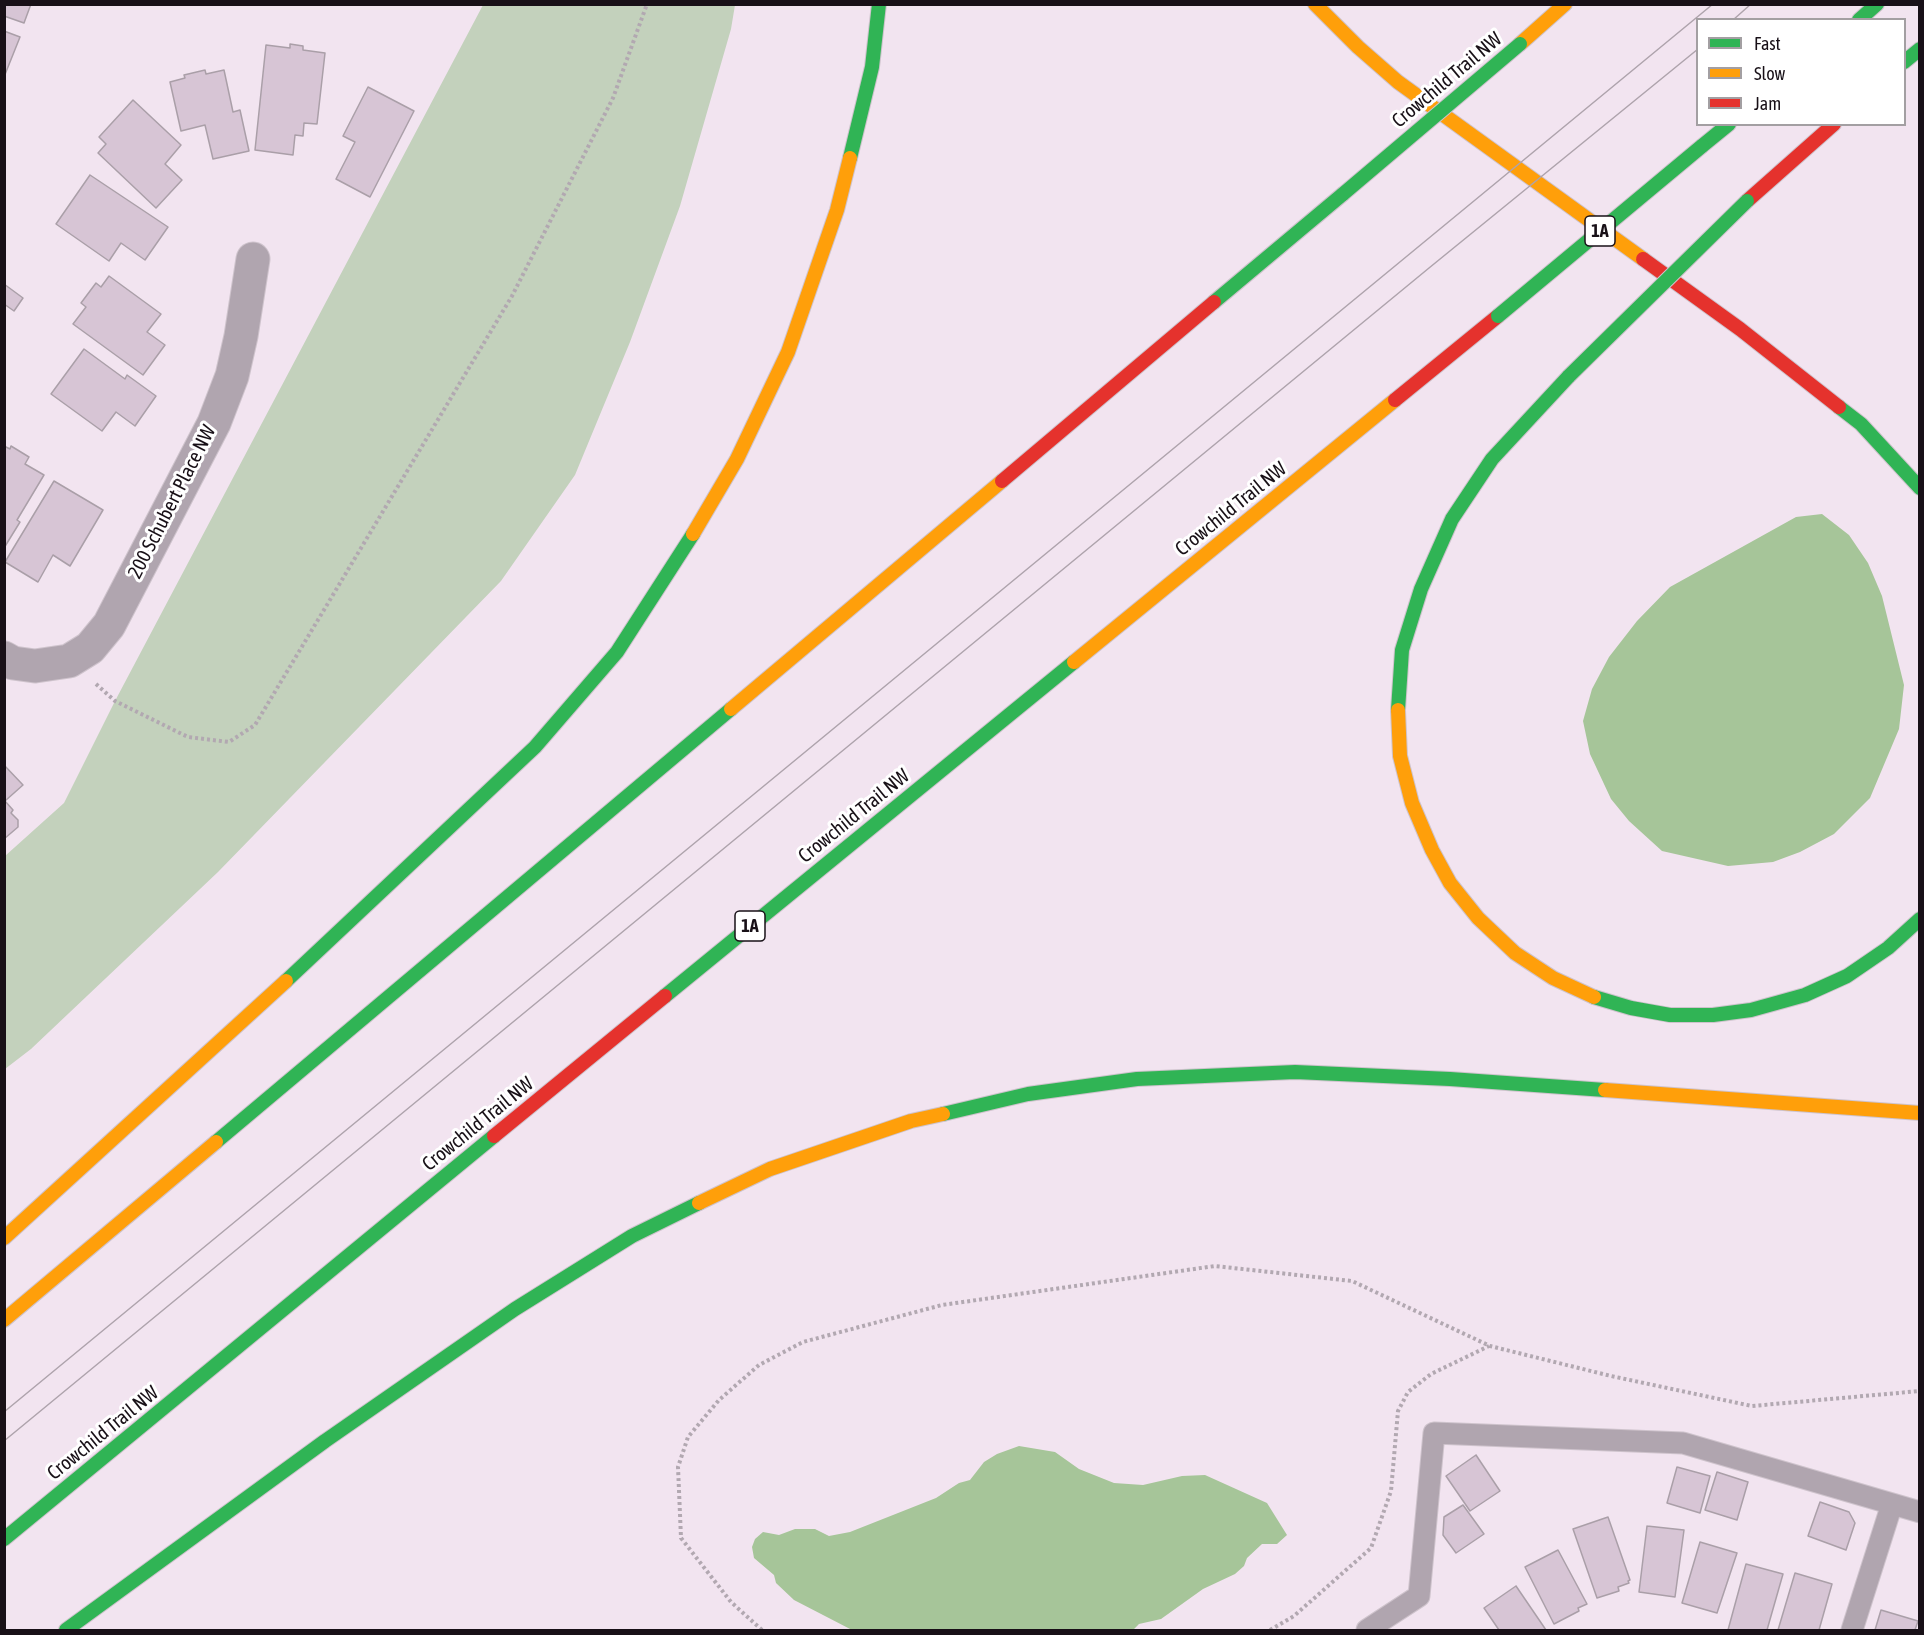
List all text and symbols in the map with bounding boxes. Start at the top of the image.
legend [1696,18,1906,126]
street label: Crowchild Trail NW [1387,27,1507,133]
text: Fast [1754,33,1781,54]
text: Slow [1754,63,1785,84]
text: Jam [1754,93,1781,114]
road number: 1A [1585,216,1615,246]
street label: 200 Schubert Place NW [123,421,221,583]
street label: Crowchild Trail NW [1171,457,1291,561]
street label: Crowchild Trail NW [794,764,914,868]
road number: 1A [735,911,765,941]
street label: Crowchild Trail NW [418,1072,538,1176]
street label: Crowchild Trail NW [43,1381,163,1485]

